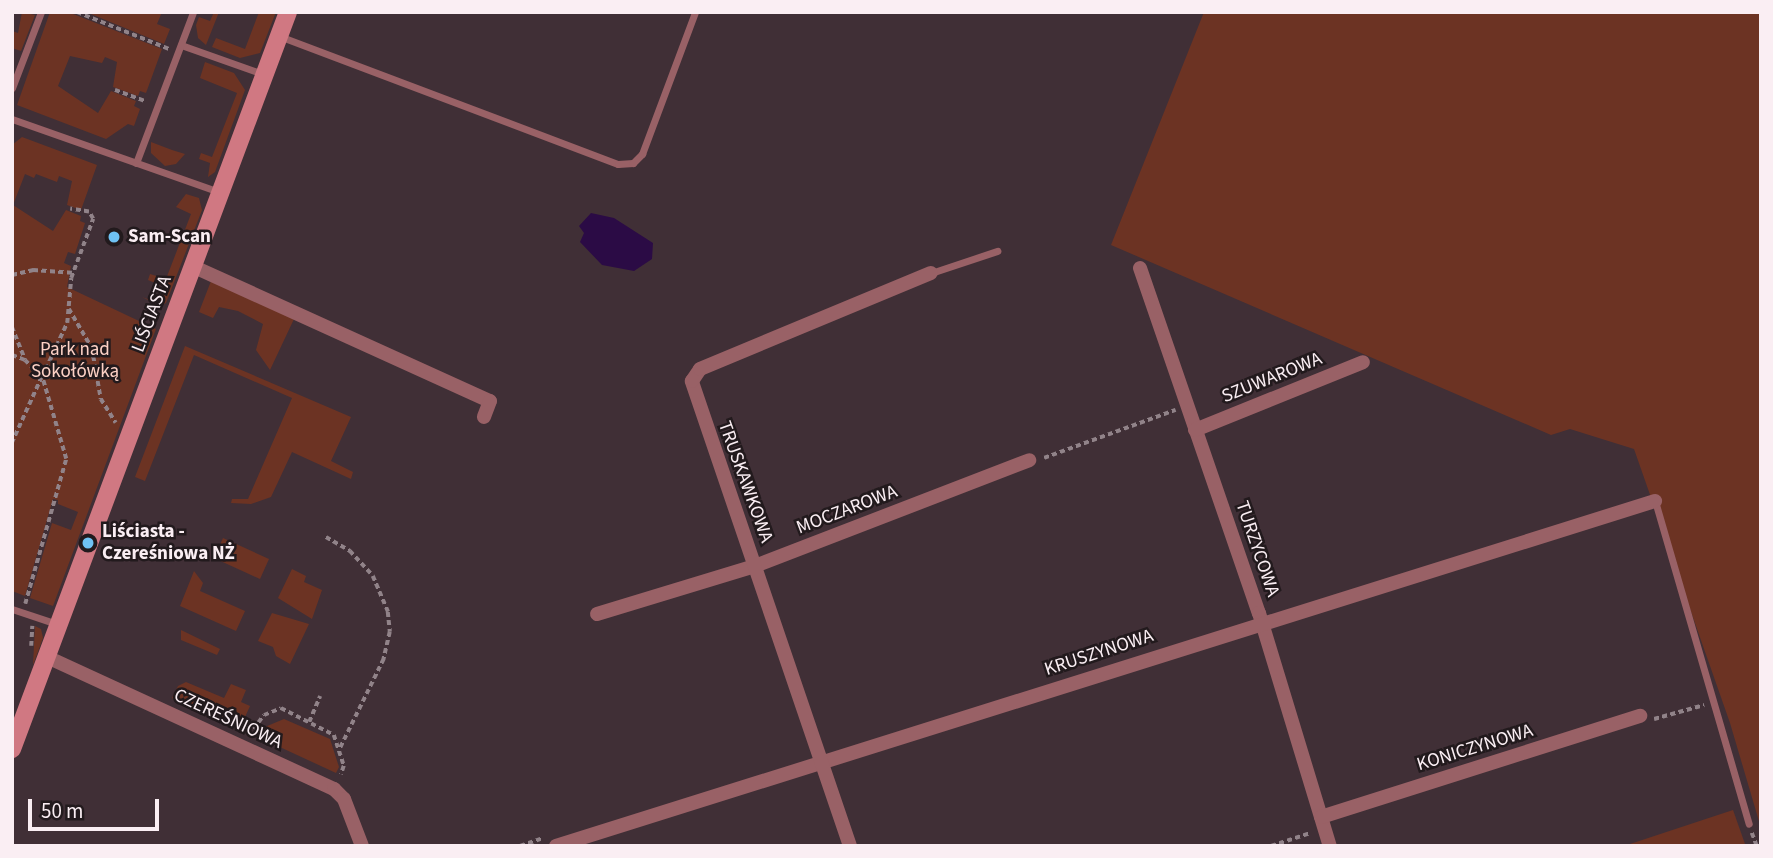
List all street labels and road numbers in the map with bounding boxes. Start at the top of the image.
street label: LIŚCIASTA [127,273,177,355]
street label: SZUWAROWA [1218,348,1326,408]
street label: TRUSKAWKOWA [712,418,778,546]
street label: MOCZAROWA [793,480,901,540]
street label: TURZYCOWA [1230,498,1284,600]
street label: KRUSZYNOWA [1042,625,1156,681]
street label: CZEREŚNIOWA [170,684,286,754]
street label: KONICZYNOWA [1414,720,1536,776]

